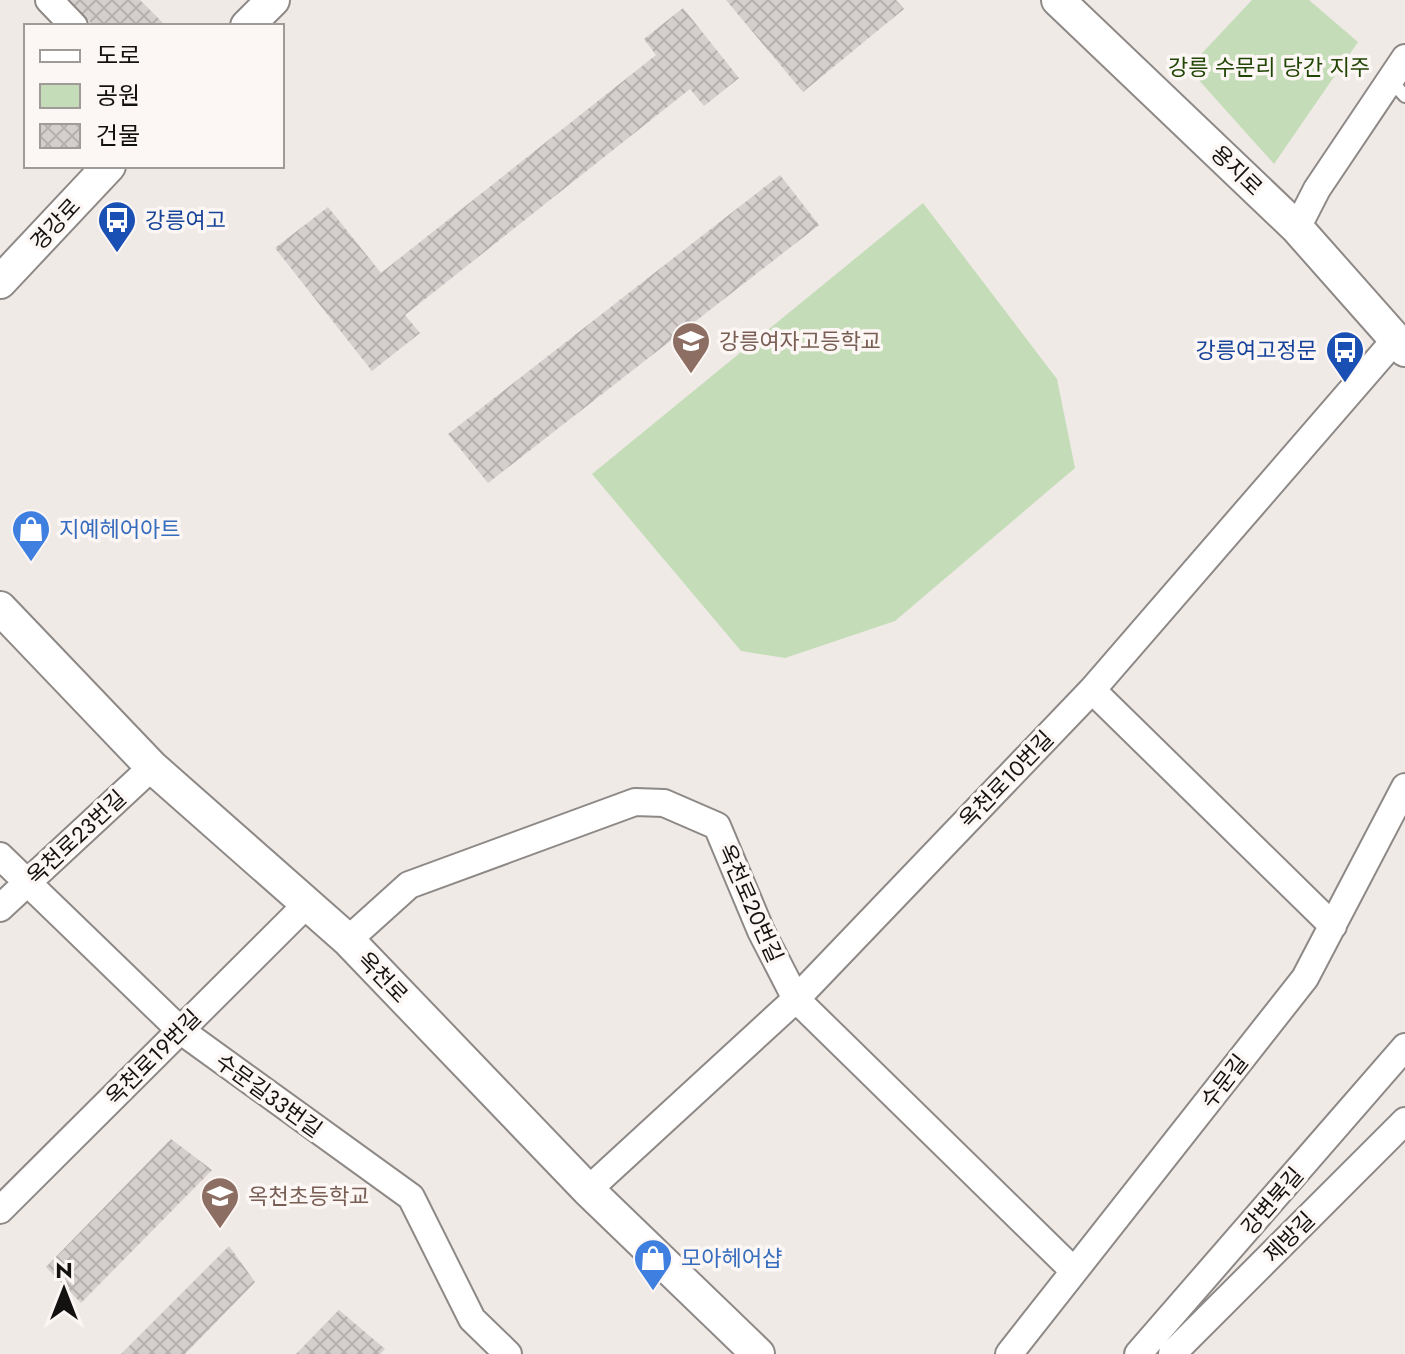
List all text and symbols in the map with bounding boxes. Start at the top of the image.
legend [24,24,284,168]
text: 도로 [96,38,140,73]
park label: 강릉 수문리 당간 지주 [1168,51,1370,83]
text: 공원 [96,78,140,113]
text: 건물 [96,118,140,153]
street label: 용지로 [1204,137,1270,203]
street label: 경강로 [23,191,87,257]
bus stop icon: 강릉여고 [96,199,138,254]
place label: 강릉여고 [145,204,226,236]
school or university icon: 강릉여자고등학교 [670,320,712,375]
place label: 강릉여자고등학교 [719,325,881,357]
bus stop icon: 강릉여고정문 [1324,329,1366,384]
place label: 강릉여고정문 [1196,334,1317,366]
shop icon: 지예헤어아트 [10,508,52,563]
place label: 지예헤어아트 [59,513,180,545]
street label: 옥천로10번길 [951,723,1061,835]
street label: 옥천로23번길 [19,782,133,892]
street label: 옥천로20번길 [711,839,791,967]
street label: 옥천로 [350,944,416,1010]
street label: 옥천로19번길 [98,1002,208,1112]
street label: 수문길33번길 [209,1045,329,1145]
street label: 수문길 [1193,1047,1255,1115]
street label: 강변북길 [1233,1160,1311,1242]
school or university icon: 옥천초등학교 [199,1175,241,1230]
place label: 옥천초등학교 [248,1180,369,1212]
street label: 제방길 [1256,1204,1322,1270]
shop icon: 모아헤어샵 [632,1237,674,1292]
place label: 모아헤어샵 [681,1242,782,1274]
north arrow [24,1250,104,1330]
text: N [55,1254,73,1286]

